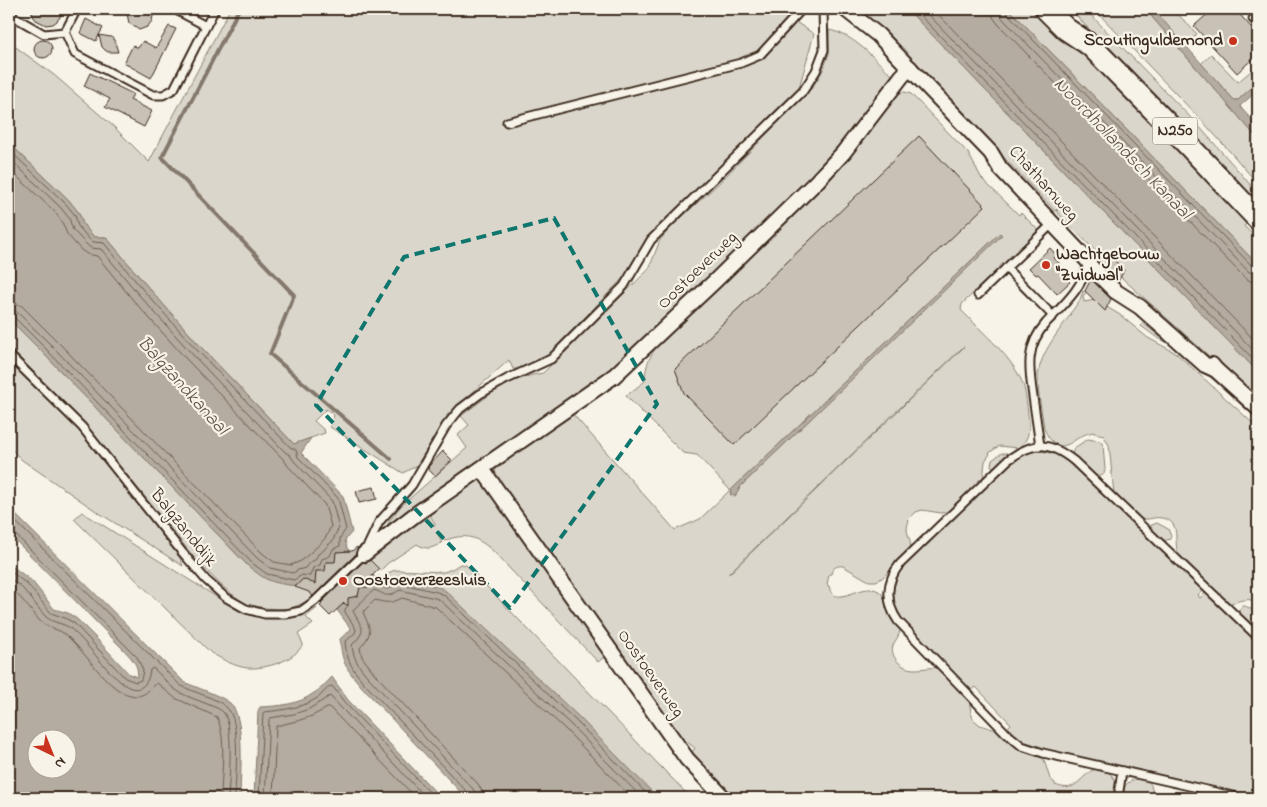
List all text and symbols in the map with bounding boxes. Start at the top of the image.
place label: Scoutinguldemond [1084,28,1224,55]
marker: Scoutinguldemond [1227,35,1239,47]
water label: Noordhollandsch Kanaal [1047,72,1199,228]
road number: N250 [1152,118,1198,144]
street label: Chathamweg [1001,140,1084,228]
street label: Oostoeverweg [652,226,745,317]
place label: Wachtgebouw "Zuidwal" [1055,242,1160,289]
marker: Wachtgebouw "Zuidwal" [1040,259,1052,271]
water label: Balgzandkanaal [129,331,236,444]
street label: Balgzanddijk [142,482,223,573]
place label: Oostoeverzeesluis [353,568,486,594]
marker: Oostoeverzeesluis [337,575,349,587]
street label: Oostoeverweg [609,624,690,724]
north arrow [28,730,78,780]
text: N [49,752,70,773]

